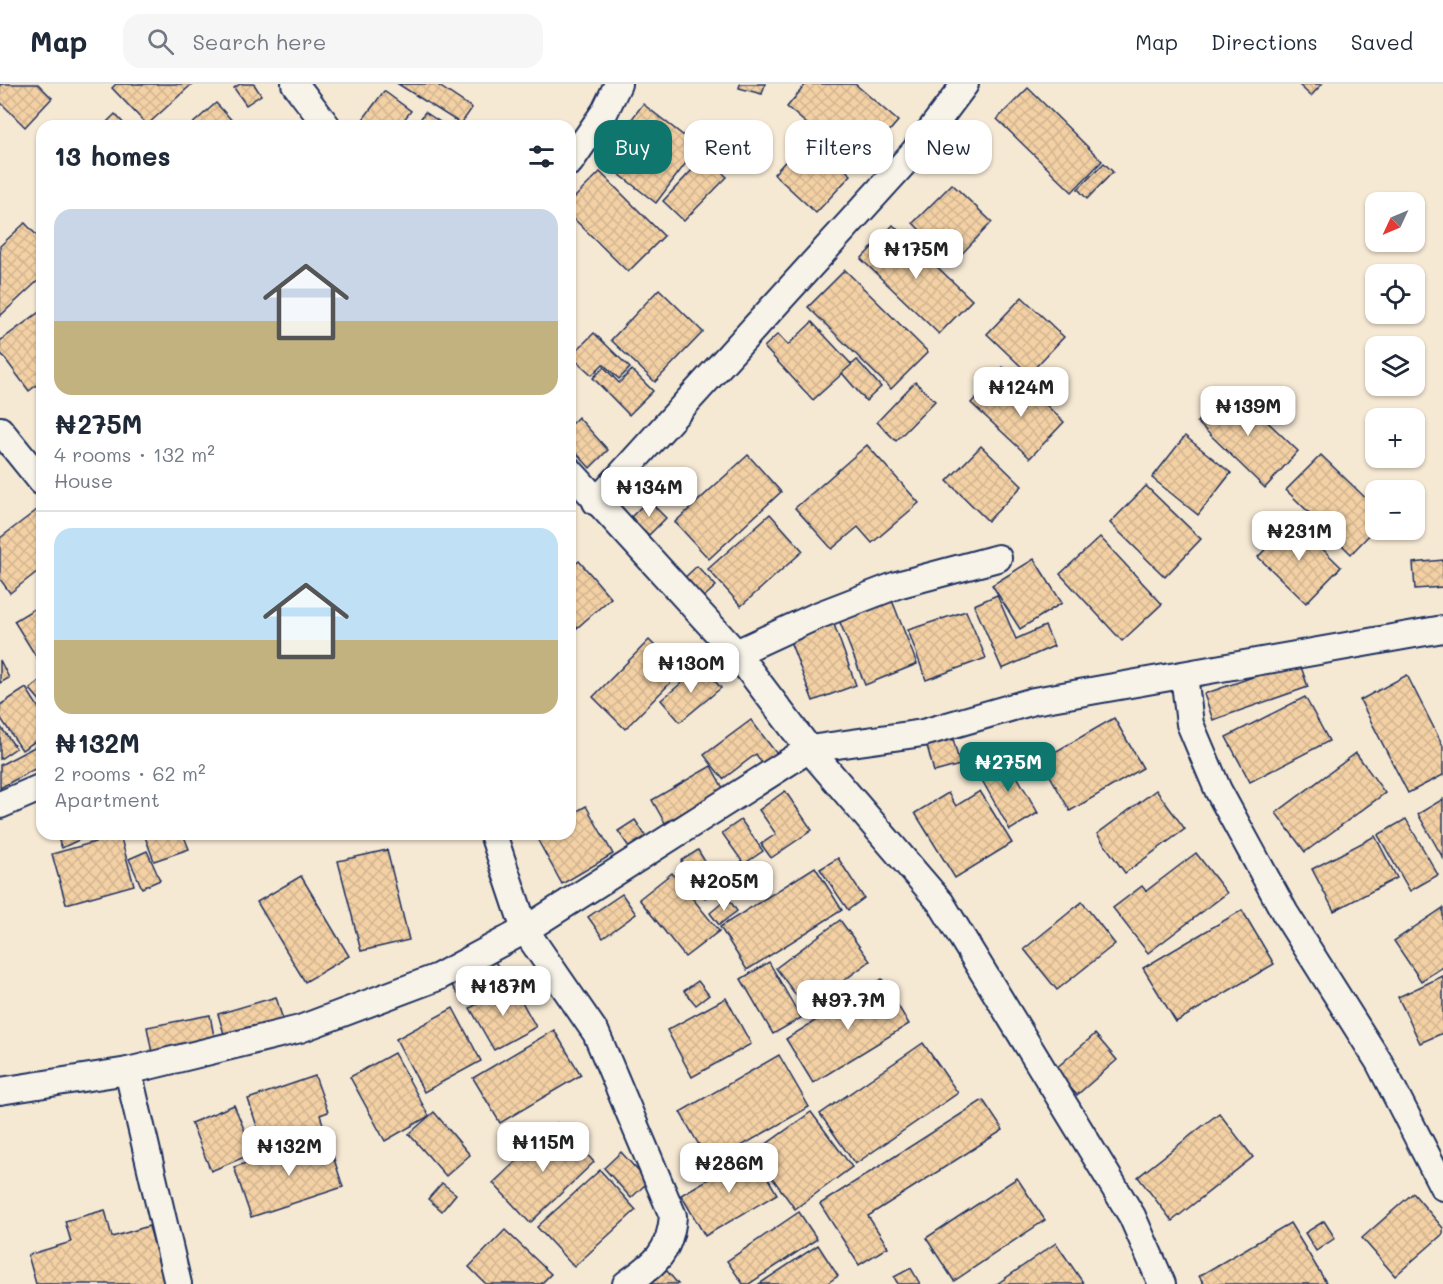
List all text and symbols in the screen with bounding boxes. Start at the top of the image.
search box [123,14,543,68]
text: Map [30,23,87,59]
icon: search [144,25,177,58]
text: Search here [192,27,326,56]
text: Map [1135,28,1178,55]
text: Directions [1211,28,1318,55]
text: Saved [1351,28,1413,55]
chip: Buy [594,120,672,174]
chip: Rent [684,120,773,174]
chip: Filters [785,120,893,174]
chip: New [905,120,992,174]
text: 13 homes [54,139,171,173]
icon: filters [525,140,558,173]
north arrow [1365,192,1425,252]
map controls [1365,192,1425,540]
pin: ₦175M [874,229,958,280]
text: ₦175M [883,235,949,261]
icon: home [252,248,360,356]
button: locate [1365,264,1425,324]
button: layers [1365,336,1425,396]
pin: ₦124M [979,367,1063,418]
text: ₦124M [988,373,1054,399]
pin: ₦139M [1206,386,1290,437]
text: ₦139M [1214,392,1282,418]
text: ₦275M [54,407,143,441]
button: + [1365,408,1425,468]
text: 4 rooms · 132 m² [54,441,215,467]
text: House [54,467,113,493]
pin: ₦134M [607,467,691,518]
text: ₦134M [615,473,683,499]
button: − [1365,480,1425,540]
pin: ₦231M [1257,511,1341,562]
text: ₦231M [1266,517,1332,543]
icon: home [252,567,360,675]
pin: ₦130M [649,643,733,694]
text: ₦130M [657,649,725,675]
text: ₦132M [54,726,140,760]
pin: ₦275M [966,742,1050,793]
text: ₦275M [974,748,1042,774]
text: 2 rooms · 62 m² [54,760,206,786]
text: Apartment [54,786,160,812]
pin: ₦205M [682,861,766,912]
text: ₦205M [689,867,759,893]
pin: ₦187M [461,966,545,1017]
text: ₦187M [470,972,536,998]
pin: ₦97.7M [799,980,897,1031]
text: ₦97.7M [811,986,885,1012]
pin: ₦115M [501,1122,585,1173]
pin: ₦132M [247,1126,331,1177]
text: ₦115M [511,1128,575,1154]
text: ₦132M [256,1132,322,1158]
pin: ₦286M [687,1143,771,1194]
text: ₦286M [694,1149,764,1175]

